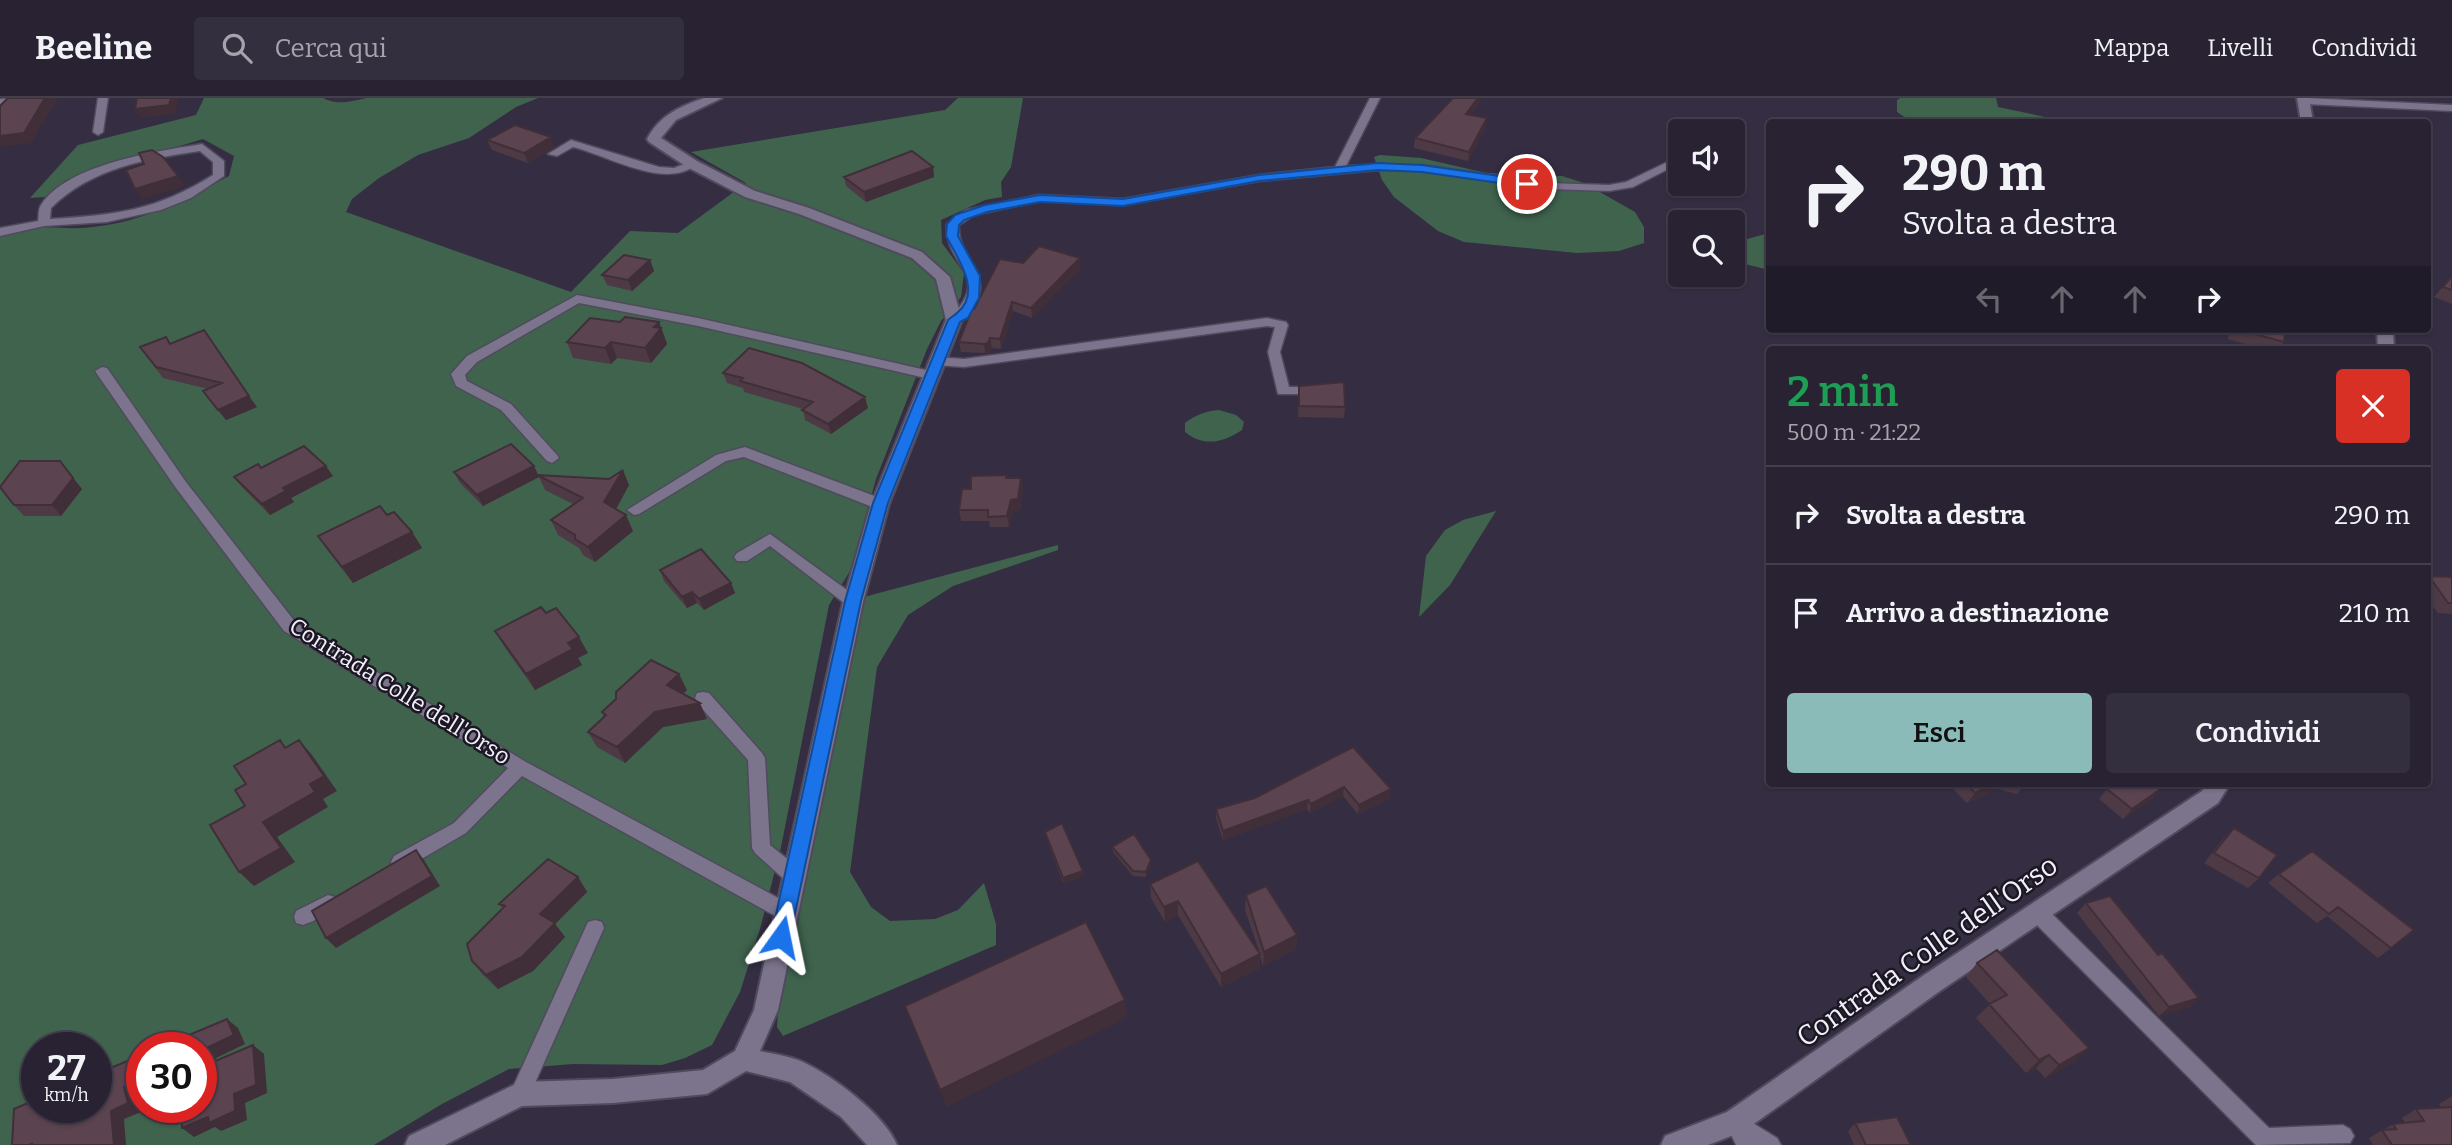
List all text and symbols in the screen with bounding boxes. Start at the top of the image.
search box [194,17,684,80]
text: Beeline [35,28,152,68]
icon: search [218,29,256,67]
text: Cerca qui [274,33,387,64]
text: Mappa [2093,34,2169,62]
text: Livelli [2207,34,2273,62]
text: Condividi [2311,34,2417,62]
map controls [1668,119,1745,287]
button: sound [1668,119,1745,196]
text: 290 m [1902,144,2045,203]
icon: right [1787,147,1878,238]
pin [1497,154,1557,214]
icon: arrive [1508,165,1546,203]
text: Svolta a destra [1902,204,2117,242]
button: search [1668,210,1745,287]
icon: left [1970,280,2008,318]
icon: ahead [2043,280,2081,318]
icon: ahead [2116,280,2154,318]
icon: right [2189,280,2227,318]
text: 2 min [1787,367,1898,417]
button: close [2336,369,2410,443]
text: 500 m · 21:22 [1787,418,1921,446]
icon: right [1787,496,1825,534]
text: Svolta a destra [1846,500,2025,531]
text: 290 m [2334,500,2410,531]
icon: arrive [1787,594,1825,632]
text: Arrivo a destinazione [1846,598,2109,629]
text: 210 m [2339,598,2410,629]
street label: Contrada Colle dell'Orso [284,611,516,771]
button: Esci [1787,693,2092,773]
button: Condividi [2106,693,2410,773]
street label: Contrada Colle dell'Orso [1790,848,2064,1054]
position arrow [744,900,818,974]
speed limit sign: 30 [126,1032,217,1123]
text: 27 [47,1047,86,1089]
text: km/h [44,1084,89,1106]

